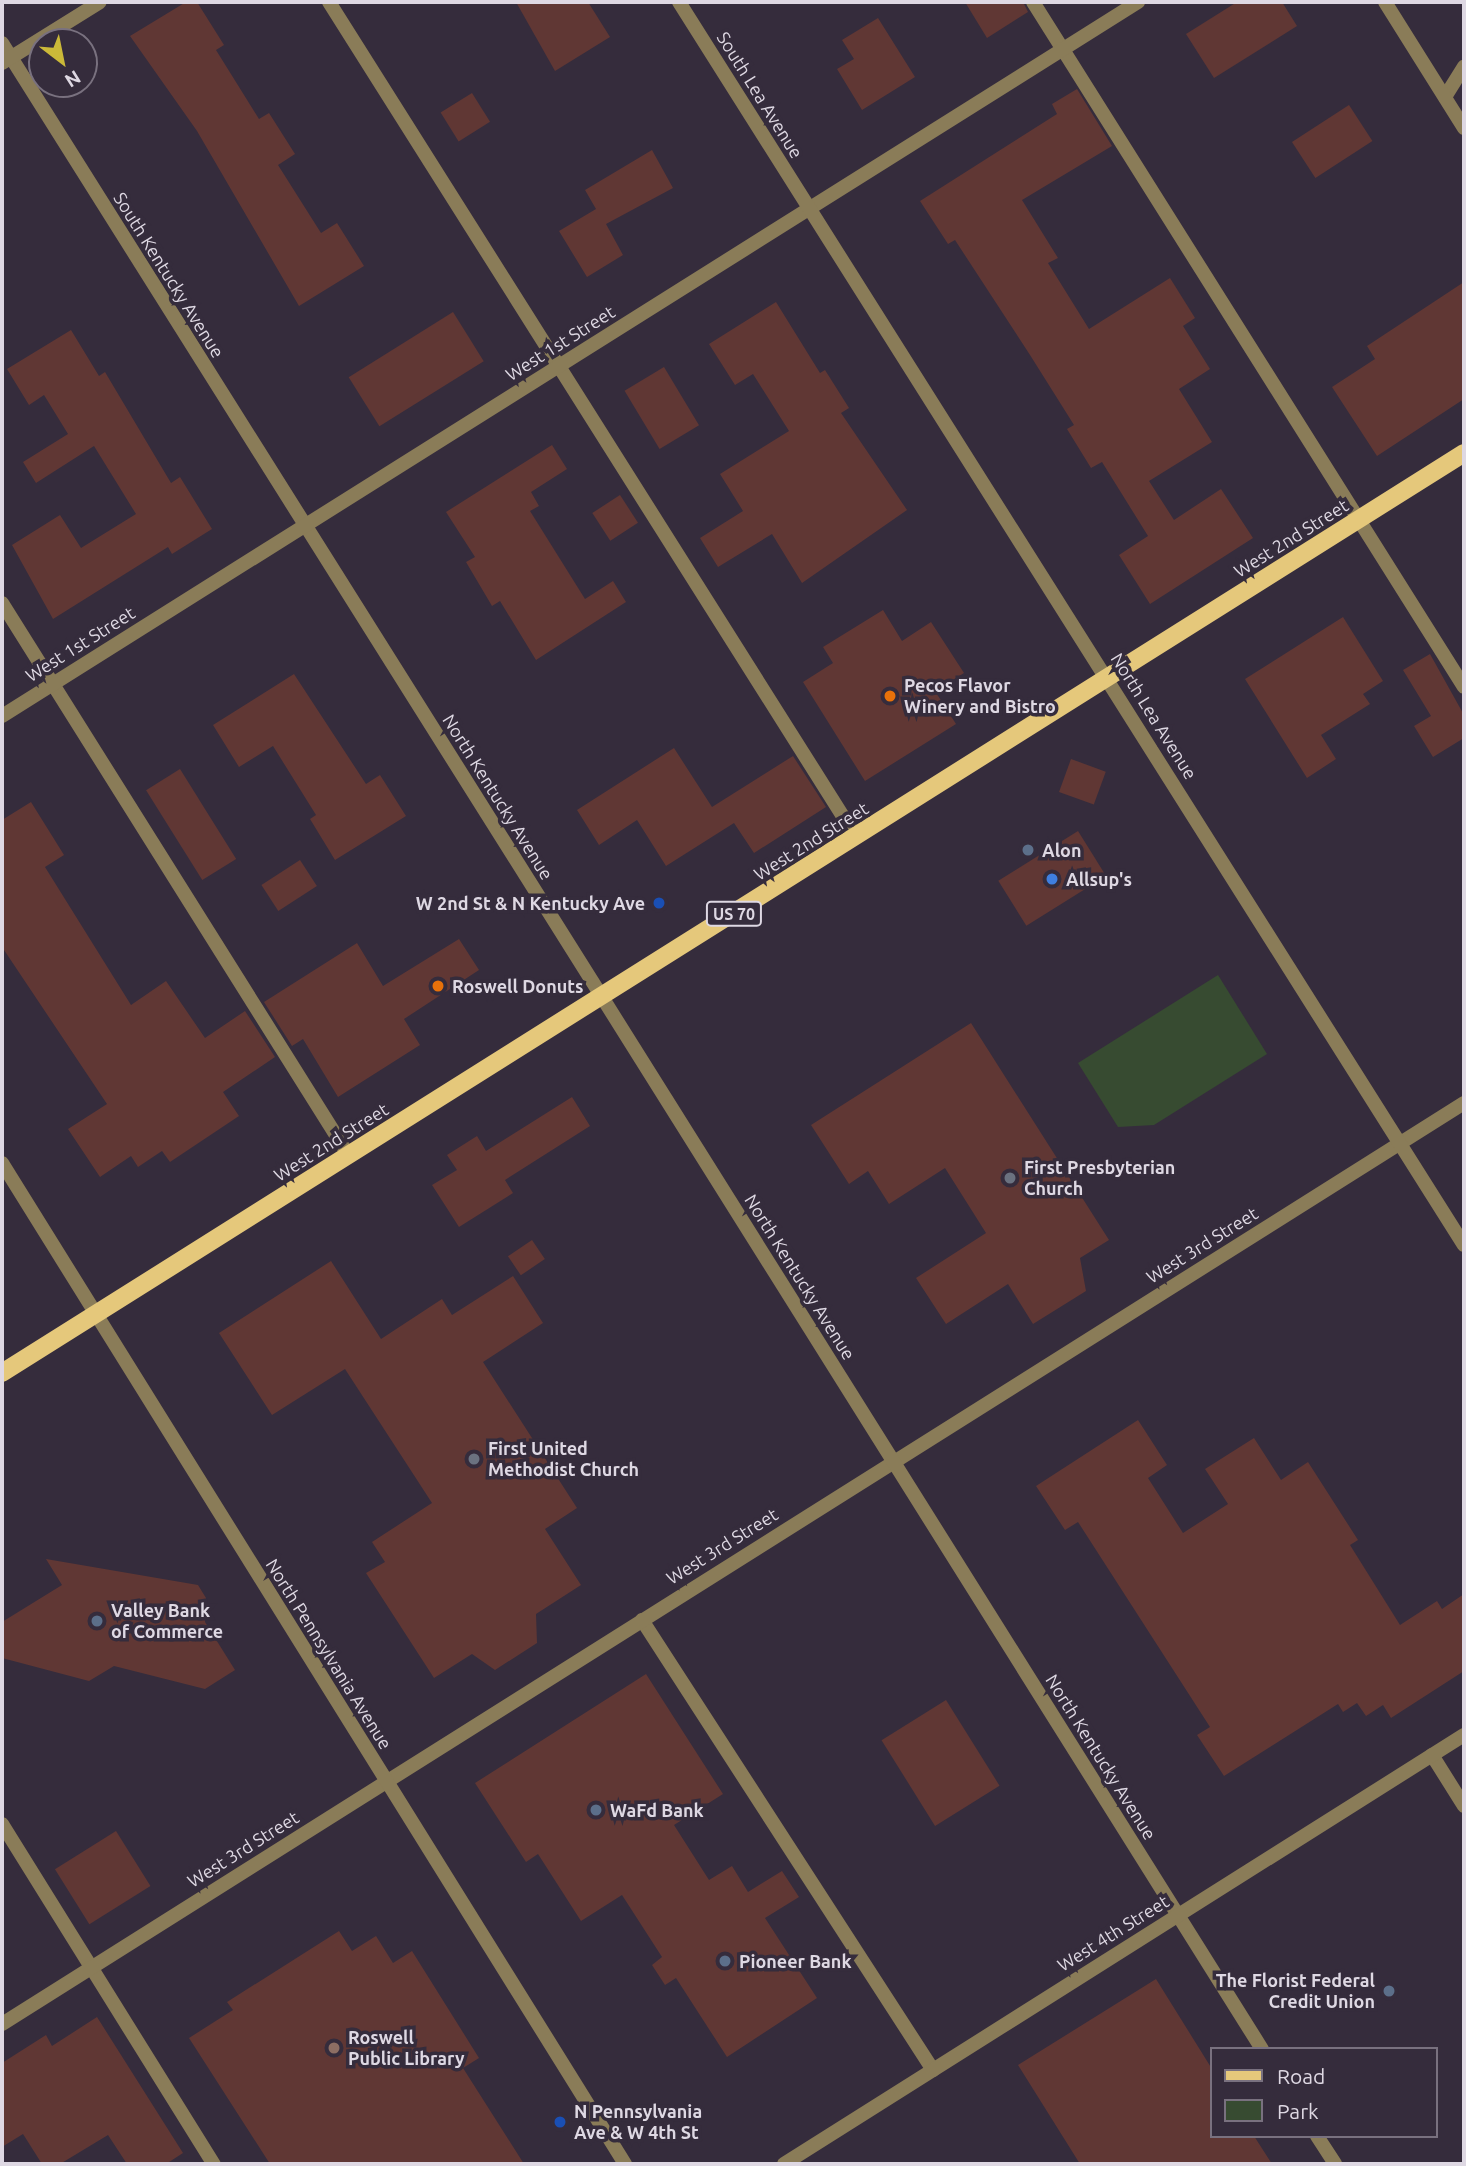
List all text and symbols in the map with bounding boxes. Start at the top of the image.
north arrow [28,28,98,98]
street label: South Lea Avenue [712,28,808,162]
text: N [61,66,85,92]
street label: South Kentucky Avenue [109,188,229,362]
street label: West 1st Street [501,301,619,385]
street label: West 2nd Street [1230,494,1352,582]
street label: West 1st Street [21,602,139,686]
street label: North Lea Avenue [1106,649,1202,783]
place label: Pecos Flavor Winery and Bistro [904,675,1056,718]
marker: Pecos Flavor Winery and Bistro [882,688,898,704]
street label: North Kentucky Avenue [438,710,558,884]
street label: West 2nd Street [750,797,872,885]
place label: Alon [1042,839,1081,861]
marker: Alon [1020,842,1036,858]
place label: Allsup's [1066,868,1132,890]
marker: Allsup's [1044,871,1060,887]
place label: W 2nd St & N Kentucky Ave [416,892,645,914]
marker: W 2nd St & N Kentucky Ave [651,895,667,911]
road number: US 70 [704,902,764,926]
place label: Roswell Donuts [452,975,584,997]
marker: Roswell Donuts [430,978,446,994]
street label: West 2nd Street [270,1098,392,1186]
place label: First Presbyterian Church [1024,1157,1175,1200]
marker: First Presbyterian Church [1002,1170,1018,1186]
street label: North Kentucky Avenue [740,1190,860,1364]
street label: West 3rd Street [1142,1202,1262,1288]
place label: First United Methodist Church [488,1438,639,1480]
marker: First United Methodist Church [466,1451,482,1467]
street label: West 3rd Street [662,1503,782,1589]
street label: North Pennsylvania Avenue [261,1555,397,1753]
place label: Valley Bank of Commerce [111,1600,223,1642]
marker: Valley Bank of Commerce [89,1613,105,1629]
street label: North Kentucky Avenue [1041,1670,1161,1844]
place label: WaFd Bank [610,1799,704,1821]
marker: WaFd Bank [588,1802,604,1818]
street label: West 3rd Street [183,1806,303,1892]
street label: West 4th Street [1053,1890,1173,1976]
place label: Pioneer Bank [739,1950,851,1972]
marker: Pioneer Bank [717,1953,733,1969]
place label: The Florist Federal Credit Union [1216,1970,1375,2012]
marker: The Florist Federal Credit Union [1381,1983,1397,1999]
place label: Roswell Public Library [348,2027,464,2070]
marker: Roswell Public Library [326,2040,342,2056]
legend [1210,2047,1438,2138]
text: Road [1277,2064,1325,2088]
text: Park [1277,2099,1319,2123]
place label: N Pennsylvania Ave & W 4th St [574,2101,702,2144]
marker: N Pennsylvania Ave & W 4th St [552,2114,568,2130]

